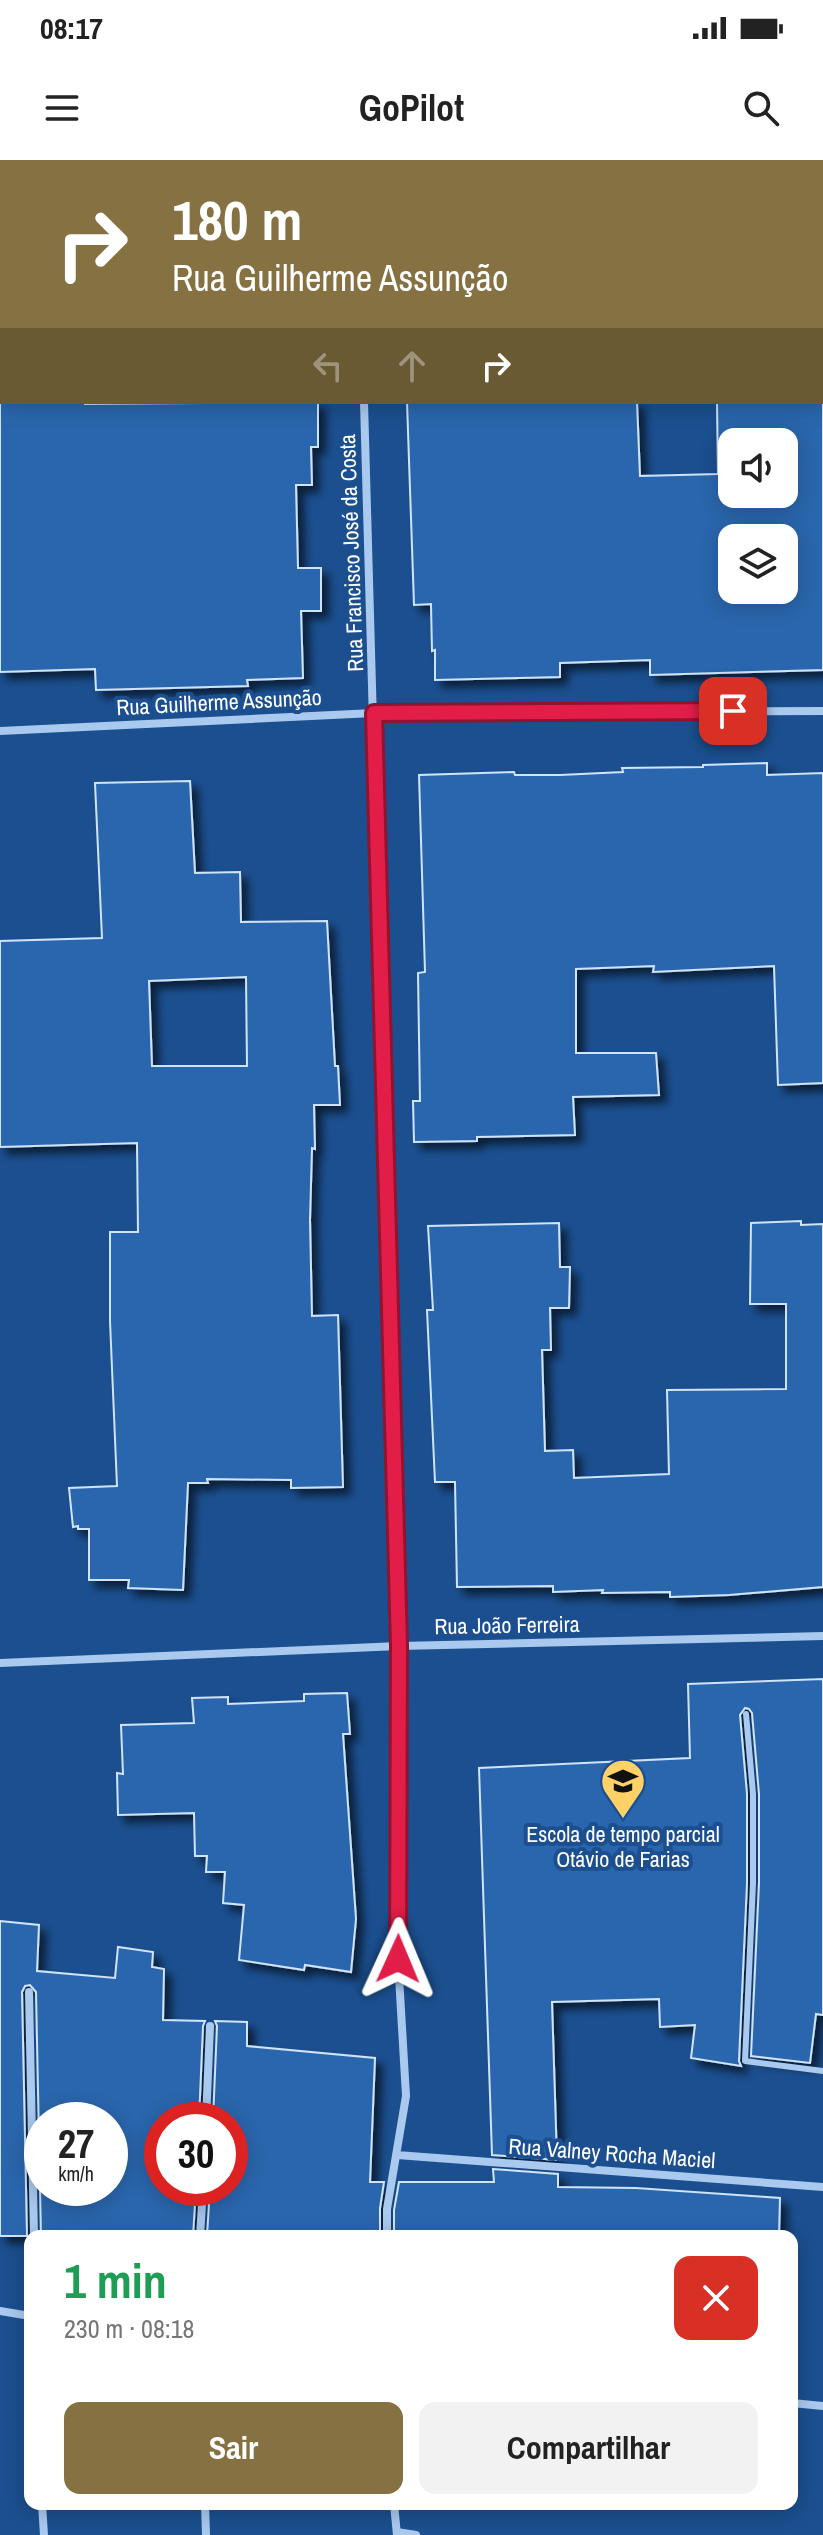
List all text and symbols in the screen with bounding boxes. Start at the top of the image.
text: 08:17 [40,8,103,48]
text: GoPilot [359,84,464,132]
icon: menu [40,86,84,130]
icon: search [739,86,783,130]
text: 180 m [172,182,302,257]
icon: right [40,192,144,296]
text: Rua Guilherme Assunção [172,254,508,302]
icon: left [306,344,350,388]
icon: ahead [390,344,434,388]
icon: right [474,344,518,388]
map controls [718,428,798,604]
button: sound [718,428,798,508]
street label: Rua Francisco José da Costa [332,434,370,672]
button: layers [718,524,798,604]
pin [699,677,767,745]
street label: Rua Guilherme Assunção [116,682,322,722]
icon: arrive [711,689,755,733]
street label: Rua João Ferreira [434,1609,580,1641]
school or university icon: Escola de tempo parcial Otávio de Farias [599,1757,647,1820]
place label: Escola de tempo parcial Otávio de Farias [526,1819,720,1874]
position arrow [356,1917,440,2001]
speed limit sign: 30 [144,2102,248,2206]
text: 27 [58,2117,94,2170]
street label: Rua Valney Rocha Maciel [508,2131,716,2175]
text: km/h [58,2160,94,2187]
text: 1 min [64,2248,167,2313]
button: close [674,2256,758,2340]
text: 230 m · 08:18 [64,2311,194,2346]
button: Sair [64,2402,403,2494]
button: Compartilhar [419,2402,758,2494]

